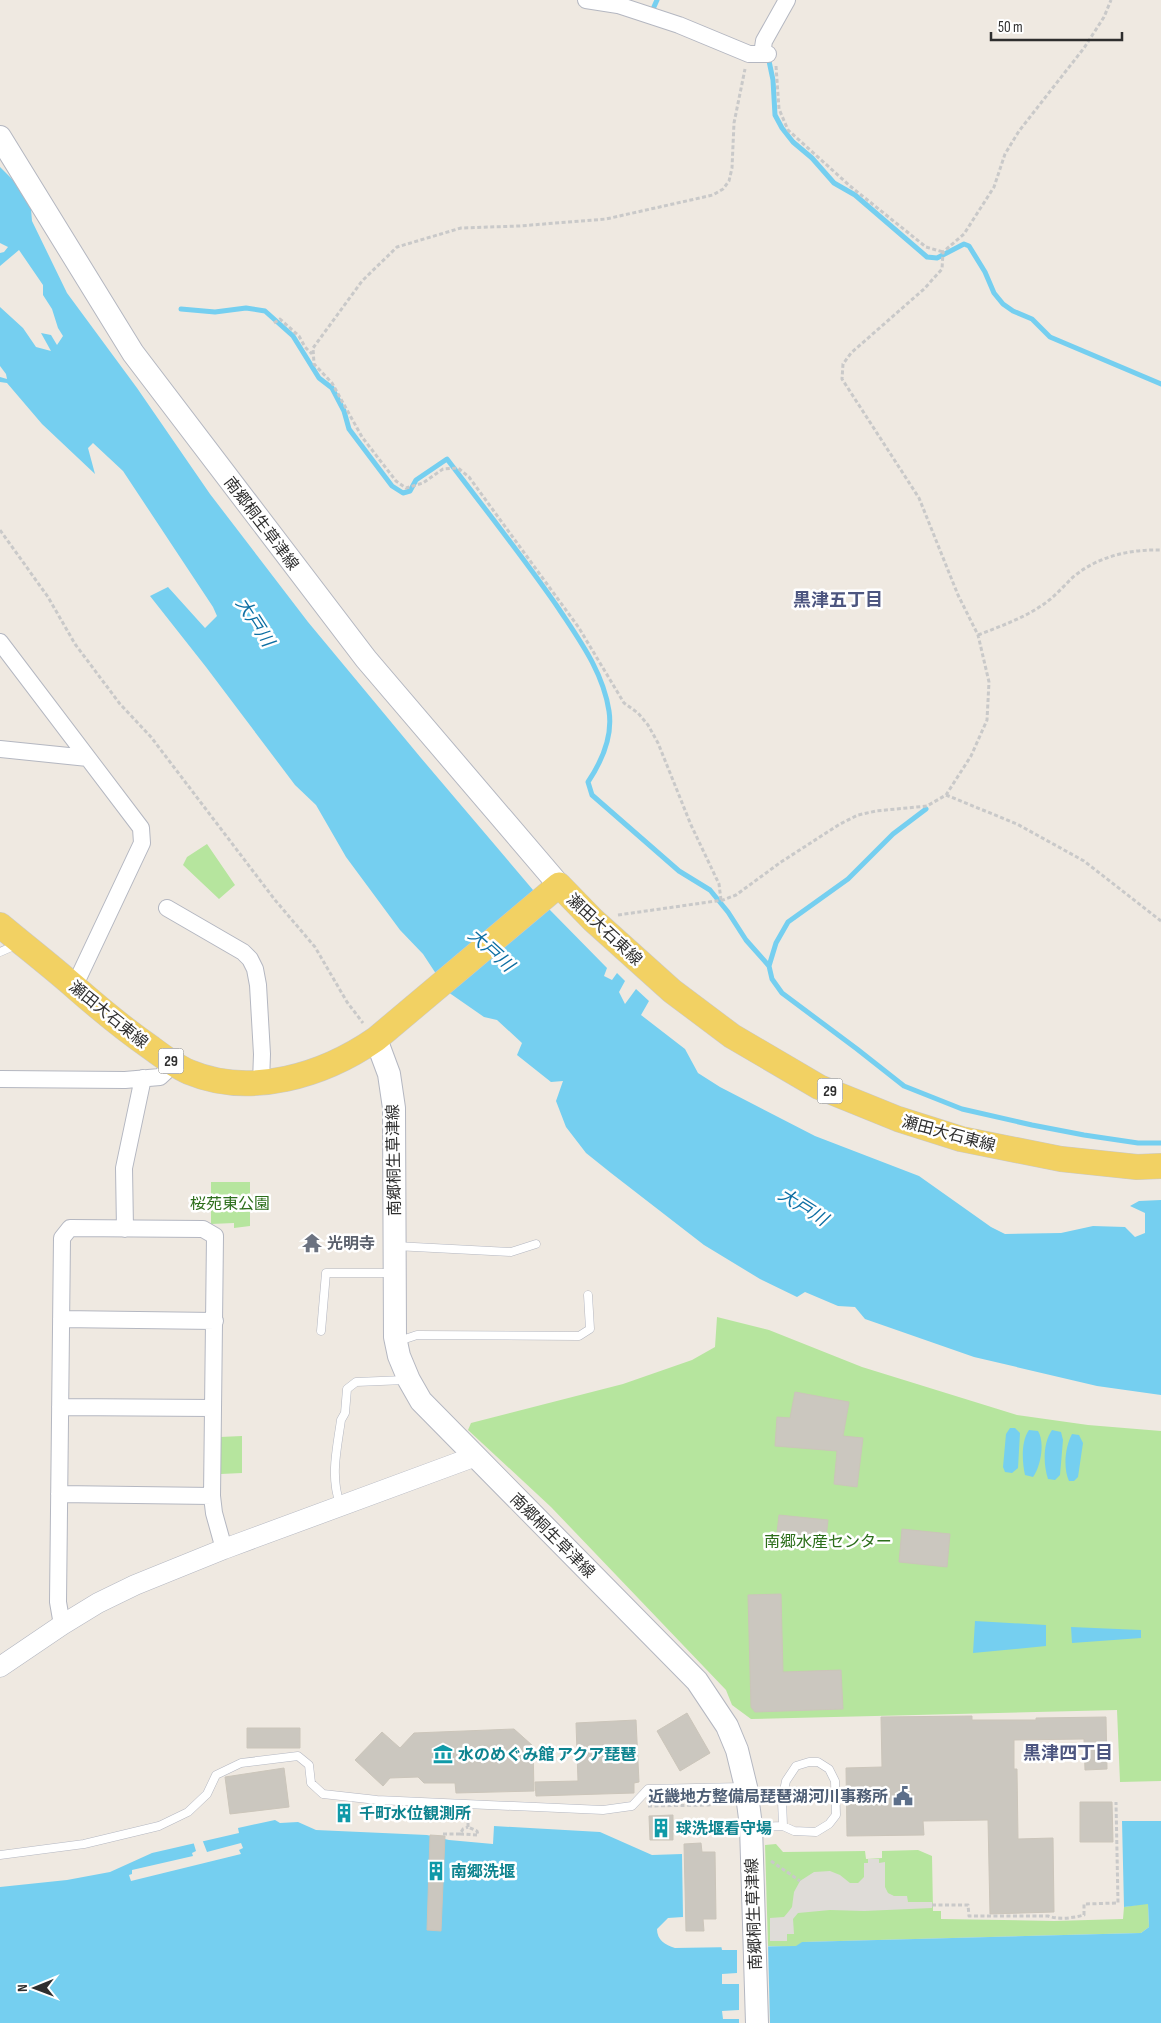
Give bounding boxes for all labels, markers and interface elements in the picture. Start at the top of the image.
scale bar [991,10,1122,42]
text: 50 m [998,18,1023,37]
street label: 南郷桐生草津線 [220,473,302,574]
district label: 黒津五丁目 [793,590,883,611]
water label: 大戸川 [231,594,279,652]
street label: 瀬田大石東線 [562,890,646,970]
water label: 大戸川 [464,925,519,978]
street label: 瀬田大石東線 [65,978,151,1053]
road number: 29 [158,1048,184,1074]
road number: 29 [818,1078,842,1104]
street label: 南郷桐生草津線 [384,1104,405,1216]
street label: 瀬田大石東線 [900,1113,997,1156]
water label: 大戸川 [774,1184,833,1232]
park label: 桜苑東公園 [190,1195,270,1214]
temple icon: 光明寺 [301,1232,323,1254]
place label: 光明寺 [327,1235,375,1254]
street label: 南郷桐生草津線 [506,1490,598,1582]
park label: 南郷水産センター [764,1533,892,1552]
museum icon: 水のめぐみ館 アクア琵琶 [432,1743,454,1765]
district label: 黒津四丁目 [1023,1743,1113,1764]
place label: 水のめぐみ館 アクア琵琶 [458,1746,636,1765]
public building icon: 近畿地方整備局琵琶湖河川事務所 [892,1785,914,1807]
place label: 近畿地方整備局琵琶湖河川事務所 [648,1788,888,1807]
building icon: 千町水位観測所 [333,1802,355,1824]
place label: 千町水位観測所 [359,1804,471,1824]
building icon: 球洗堰看守場 [650,1817,672,1839]
place label: 球洗堰看守場 [676,1820,772,1839]
street label: 南郷桐生草津線 [743,1858,766,1970]
building icon: 南郷洗堰 [425,1860,447,1882]
place label: 南郷洗堰 [451,1863,515,1882]
north arrow [10,1963,60,2013]
text: N [14,1984,31,1992]

